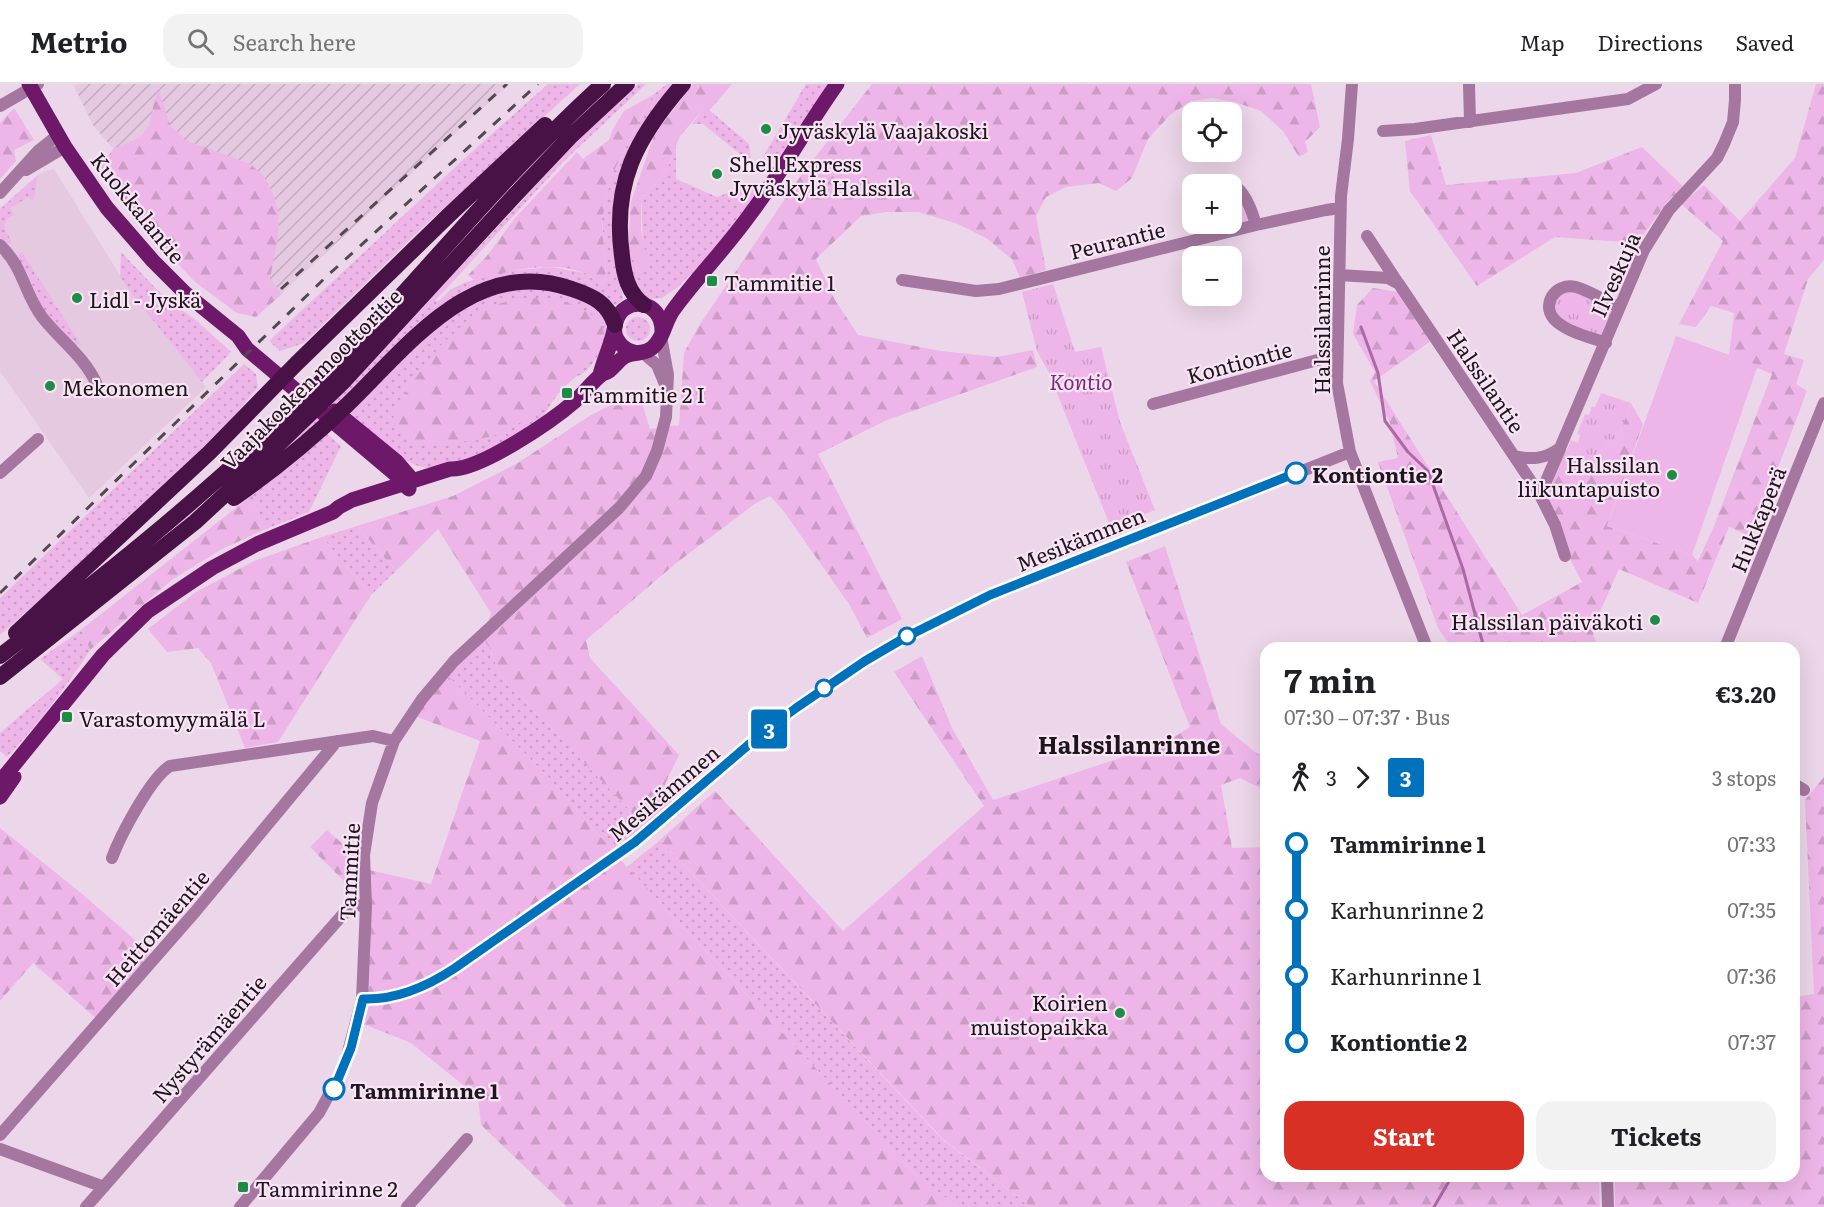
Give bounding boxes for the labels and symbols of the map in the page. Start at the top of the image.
place label: Jyväskylä Vaajakoski [778,114,988,145]
marker: Jyväskylä Vaajakoski [759,122,773,136]
street label: Kuokkalantie [85,145,194,269]
place label: Shell Express Jyväskylä Halssila [729,147,913,202]
marker: Shell Express Jyväskylä Halssila [710,167,724,181]
street label: Peurantie [1066,212,1168,266]
street label: Ilveskuja [1581,226,1647,322]
street label: Halssilanrinne [1305,245,1336,395]
place label: Tammitie 1 [724,266,836,297]
marker: Tammitie 1 [705,274,719,288]
street label: Vaajakosken moottoritie [212,280,408,476]
place label: Lidl - Jyskä [89,283,202,314]
marker: Lidl - Jyskä [70,291,84,305]
street label: Halssilantie [1441,322,1533,438]
street label: Kontiontie [1183,332,1295,390]
park label: Kontio [1049,365,1113,396]
place label: Mekonomen [62,371,189,402]
place label: Tammitie 2 I [579,378,705,409]
marker: Mekonomen [43,379,57,393]
marker: Tammitie 2 I [560,386,574,400]
place label: Halssilan liikuntapuisto [1517,448,1660,503]
place label: Kontiontie 2 [1312,458,1443,489]
street label: Hukkaperä [1722,461,1793,577]
marker: Kontiontie 2 [1285,462,1307,484]
marker: Halssilan liikuntapuisto [1665,468,1679,482]
street label: Mesikämmen [1011,498,1149,578]
place label: Halssilan päiväkoti [1451,605,1643,636]
marker: Halssilan päiväkoti [1648,613,1662,627]
unlabelled marker [898,627,916,645]
unlabelled marker [815,679,833,697]
place label: Varastomyymälä L [79,702,266,733]
marker: Varastomyymälä L [60,710,74,724]
line badge: 3 [750,710,788,748]
district label: Halssilanrinne [1038,726,1220,761]
street label: Mesikämmen [601,736,725,848]
street label: Tammitie [330,822,366,922]
street label: Heittomäentie [97,862,216,992]
street label: Nystyrämäentie [144,967,272,1109]
place label: Koirien muistopaikka [970,986,1109,1041]
marker: Koirien muistopaikka [1113,1006,1127,1020]
place label: Tammirinne 1 [350,1074,499,1105]
marker: Tammirinne 1 [323,1078,345,1100]
place label: Tammirinne 2 [255,1172,398,1203]
marker: Tammirinne 2 [236,1180,250,1194]

